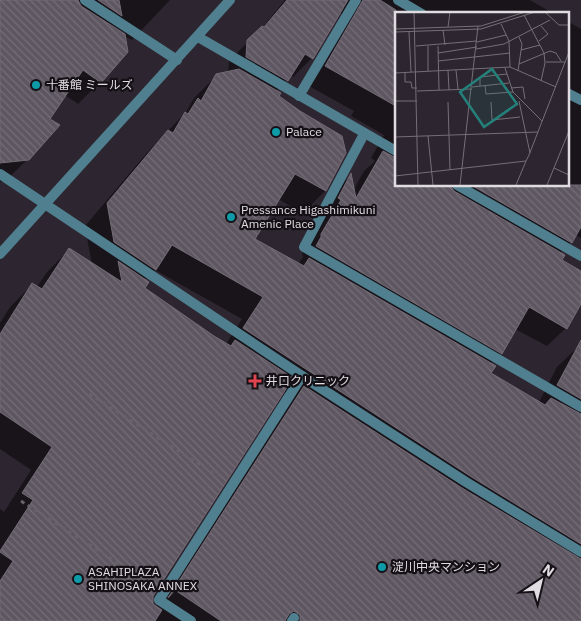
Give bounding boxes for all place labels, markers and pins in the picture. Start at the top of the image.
place label: 十番館 ミールズ [46,77,133,92]
marker: 十番館 ミールズ [30,79,42,91]
place label: Palace [286,124,322,139]
marker: Palace [270,126,282,138]
place label: Pressance Higashimikuni Amenic Place [241,202,375,231]
marker: Pressance Higashimikuni Amenic Place [225,211,237,223]
place label: 井口クリニック [266,373,350,388]
marker: 井口クリニック [248,374,262,388]
place label: 淀川中央マンション [392,559,500,574]
marker: 淀川中央マンション [376,561,388,573]
place label: ASAHIPLAZA SHINOSAKA ANNEX [88,564,198,593]
marker: ASAHIPLAZA SHINOSAKA ANNEX [72,573,84,585]

